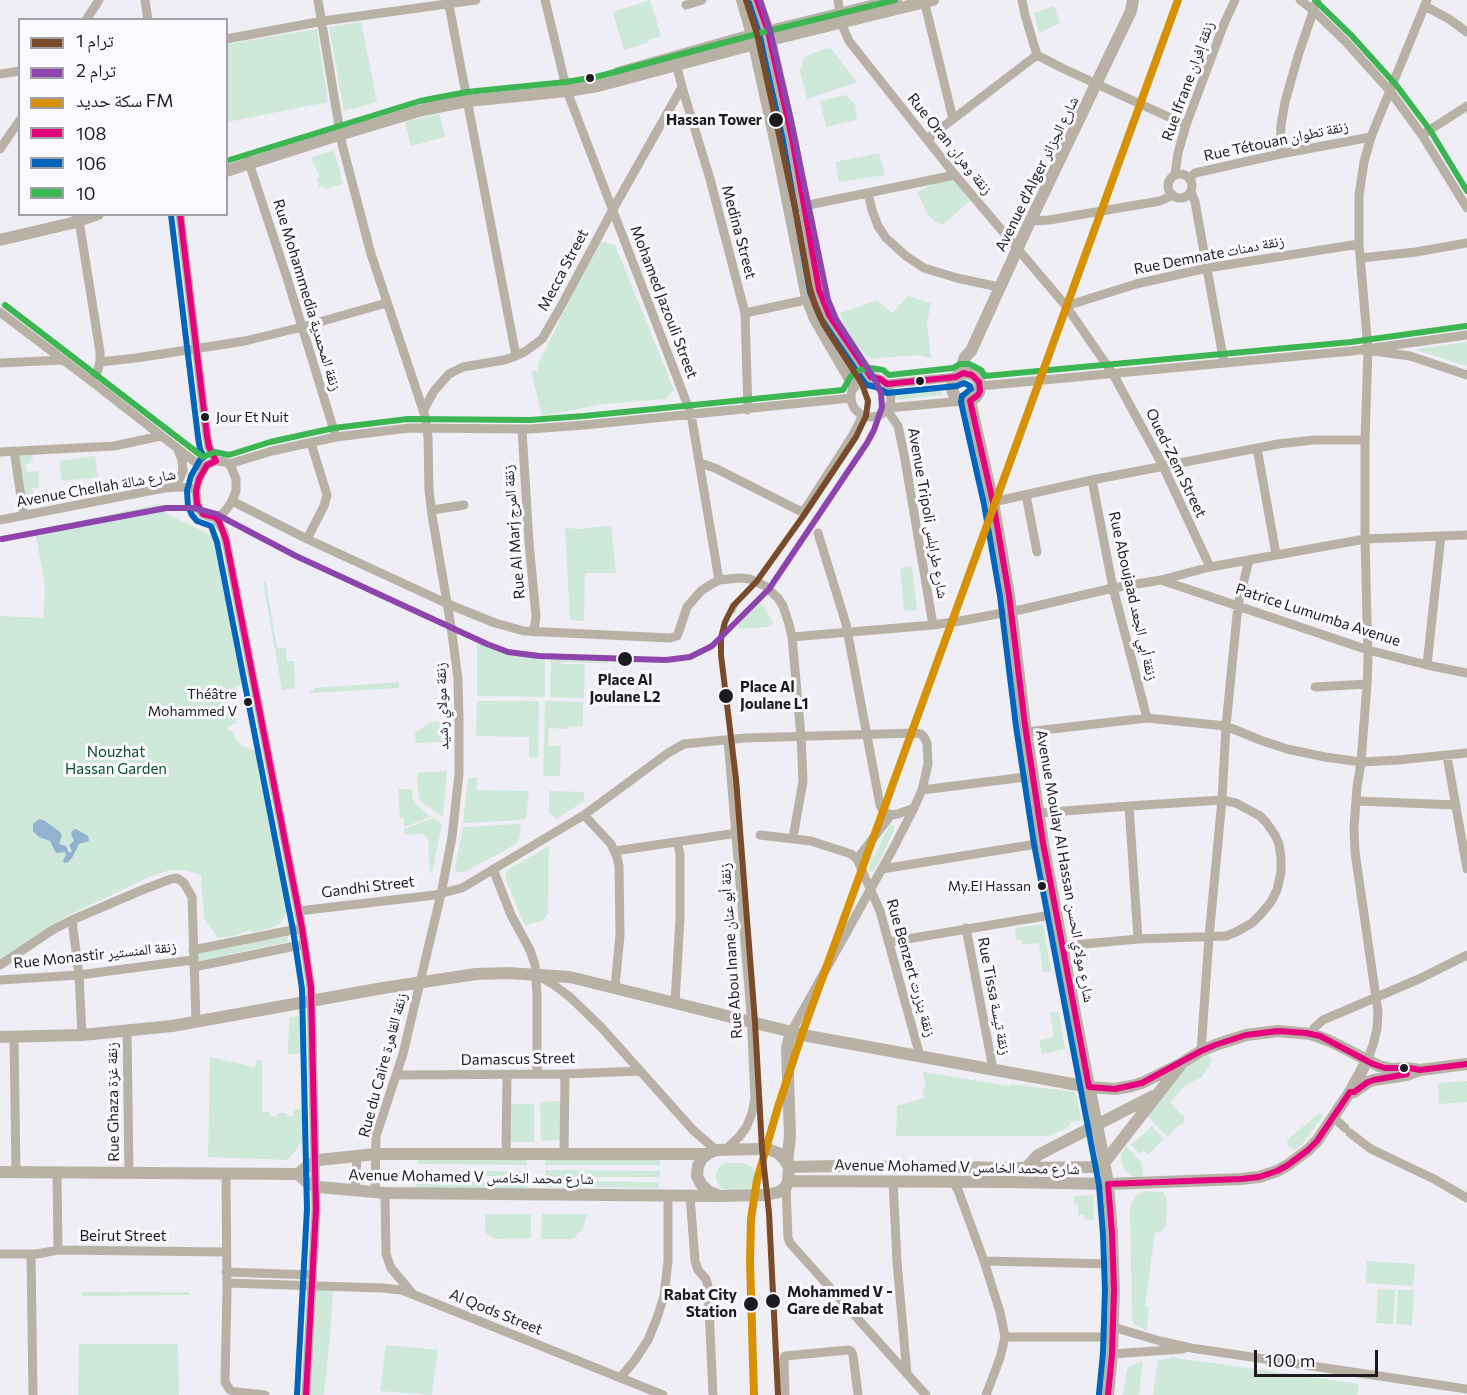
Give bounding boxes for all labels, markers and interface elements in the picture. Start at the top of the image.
legend [18,18,228,216]
street label: Rue Ifrane زنقة إفران [1158,19,1218,143]
text: ترام 1 [76,29,114,51]
text: ترام 2 [76,59,116,81]
unlabelled marker [584,72,596,84]
text: سكة حديد FM [76,89,173,111]
street label: Rue Oran زنقة وهران [904,90,996,198]
street label: Avenue d'Alger شارع الجزائر [992,93,1082,255]
place label: Hassan Tower [666,111,762,129]
marker: Hassan Tower [767,111,785,129]
street label: Rue Tétouan زنقة تطوان [1202,117,1350,165]
text: 108 [76,122,106,144]
text: 106 [76,152,106,174]
text: 10 [76,182,95,204]
street label: Medina Street [718,183,760,281]
street label: Rue Mohammedia زنقة المحمدية [269,197,345,393]
street label: Mohamed Jazouli Street [627,223,701,381]
street label: Mecca Street [534,226,592,314]
street label: Rue Demnate زنقة دمنات [1132,232,1286,278]
unlabelled marker [914,375,926,387]
street label: Oued-Zem Street [1142,405,1210,521]
place label: Jour Et Nuit [216,409,289,425]
marker: Jour Et Nuit [199,411,211,423]
street label: Avenue Tripoli شارع طرابلس [904,426,952,600]
street label: Rue Al Marj زنقة المرج [499,464,529,600]
street label: Avenue Chellah شارع شالة [15,465,177,511]
street label: Rue Aboujaad زنقة أبي الجعد [1105,510,1161,682]
street label: Patrice Lumumba Avenue [1233,580,1403,650]
marker: Place Al Joulane L2 [616,650,634,668]
street label: زنقة مولاي رشيد [431,662,453,750]
place label: Place Al Joulane L2 [590,671,660,706]
place label: Place Al Joulane L1 [740,678,808,713]
place label: Théâtre Mohammed V [148,686,237,718]
marker: Place Al Joulane L1 [717,687,735,705]
marker: Théâtre Mohammed V [242,696,254,708]
street label: Avenue Moulay Al Hassan شارع مولاي الحسن [1032,728,1098,1004]
park label: Nouzhat Hassan Garden [65,743,167,778]
street label: Rue Abou Inane زنقة أبو عنان [716,863,746,1039]
street label: Gandhi Street [320,872,416,902]
place label: My.El Hassan [948,878,1031,894]
marker: My.El Hassan [1036,880,1048,892]
street label: Rue Benzert زنقة بنزرت [883,897,939,1039]
street label: Rue Tissa زنقة تيسة [974,936,1014,1056]
street label: Rue Monastir زنقة المنستير [13,937,177,973]
street label: Rue du Caire زنقة القاهرة [355,991,411,1139]
street label: Rue Ghaza زنقة غزة [103,1042,123,1162]
street label: Damascus Street [461,1049,575,1069]
unlabelled marker [1398,1062,1410,1074]
street label: Avenue Mohamed V شارع محمد الخامس [834,1156,1080,1178]
street label: Avenue Mohamed V شارع محمد الخامس [348,1166,594,1188]
street label: Beirut Street [79,1227,167,1245]
place label: Mohammed V - Gare de Rabat [787,1283,893,1318]
street label: Al Qods Street [447,1285,545,1339]
place label: Rabat City Station [664,1286,737,1321]
marker: Mohammed V - Gare de Rabat [764,1292,782,1310]
marker: Rabat City Station [742,1295,760,1313]
scale bar [1257,1338,1382,1376]
text: 100 m [1265,1349,1315,1371]

